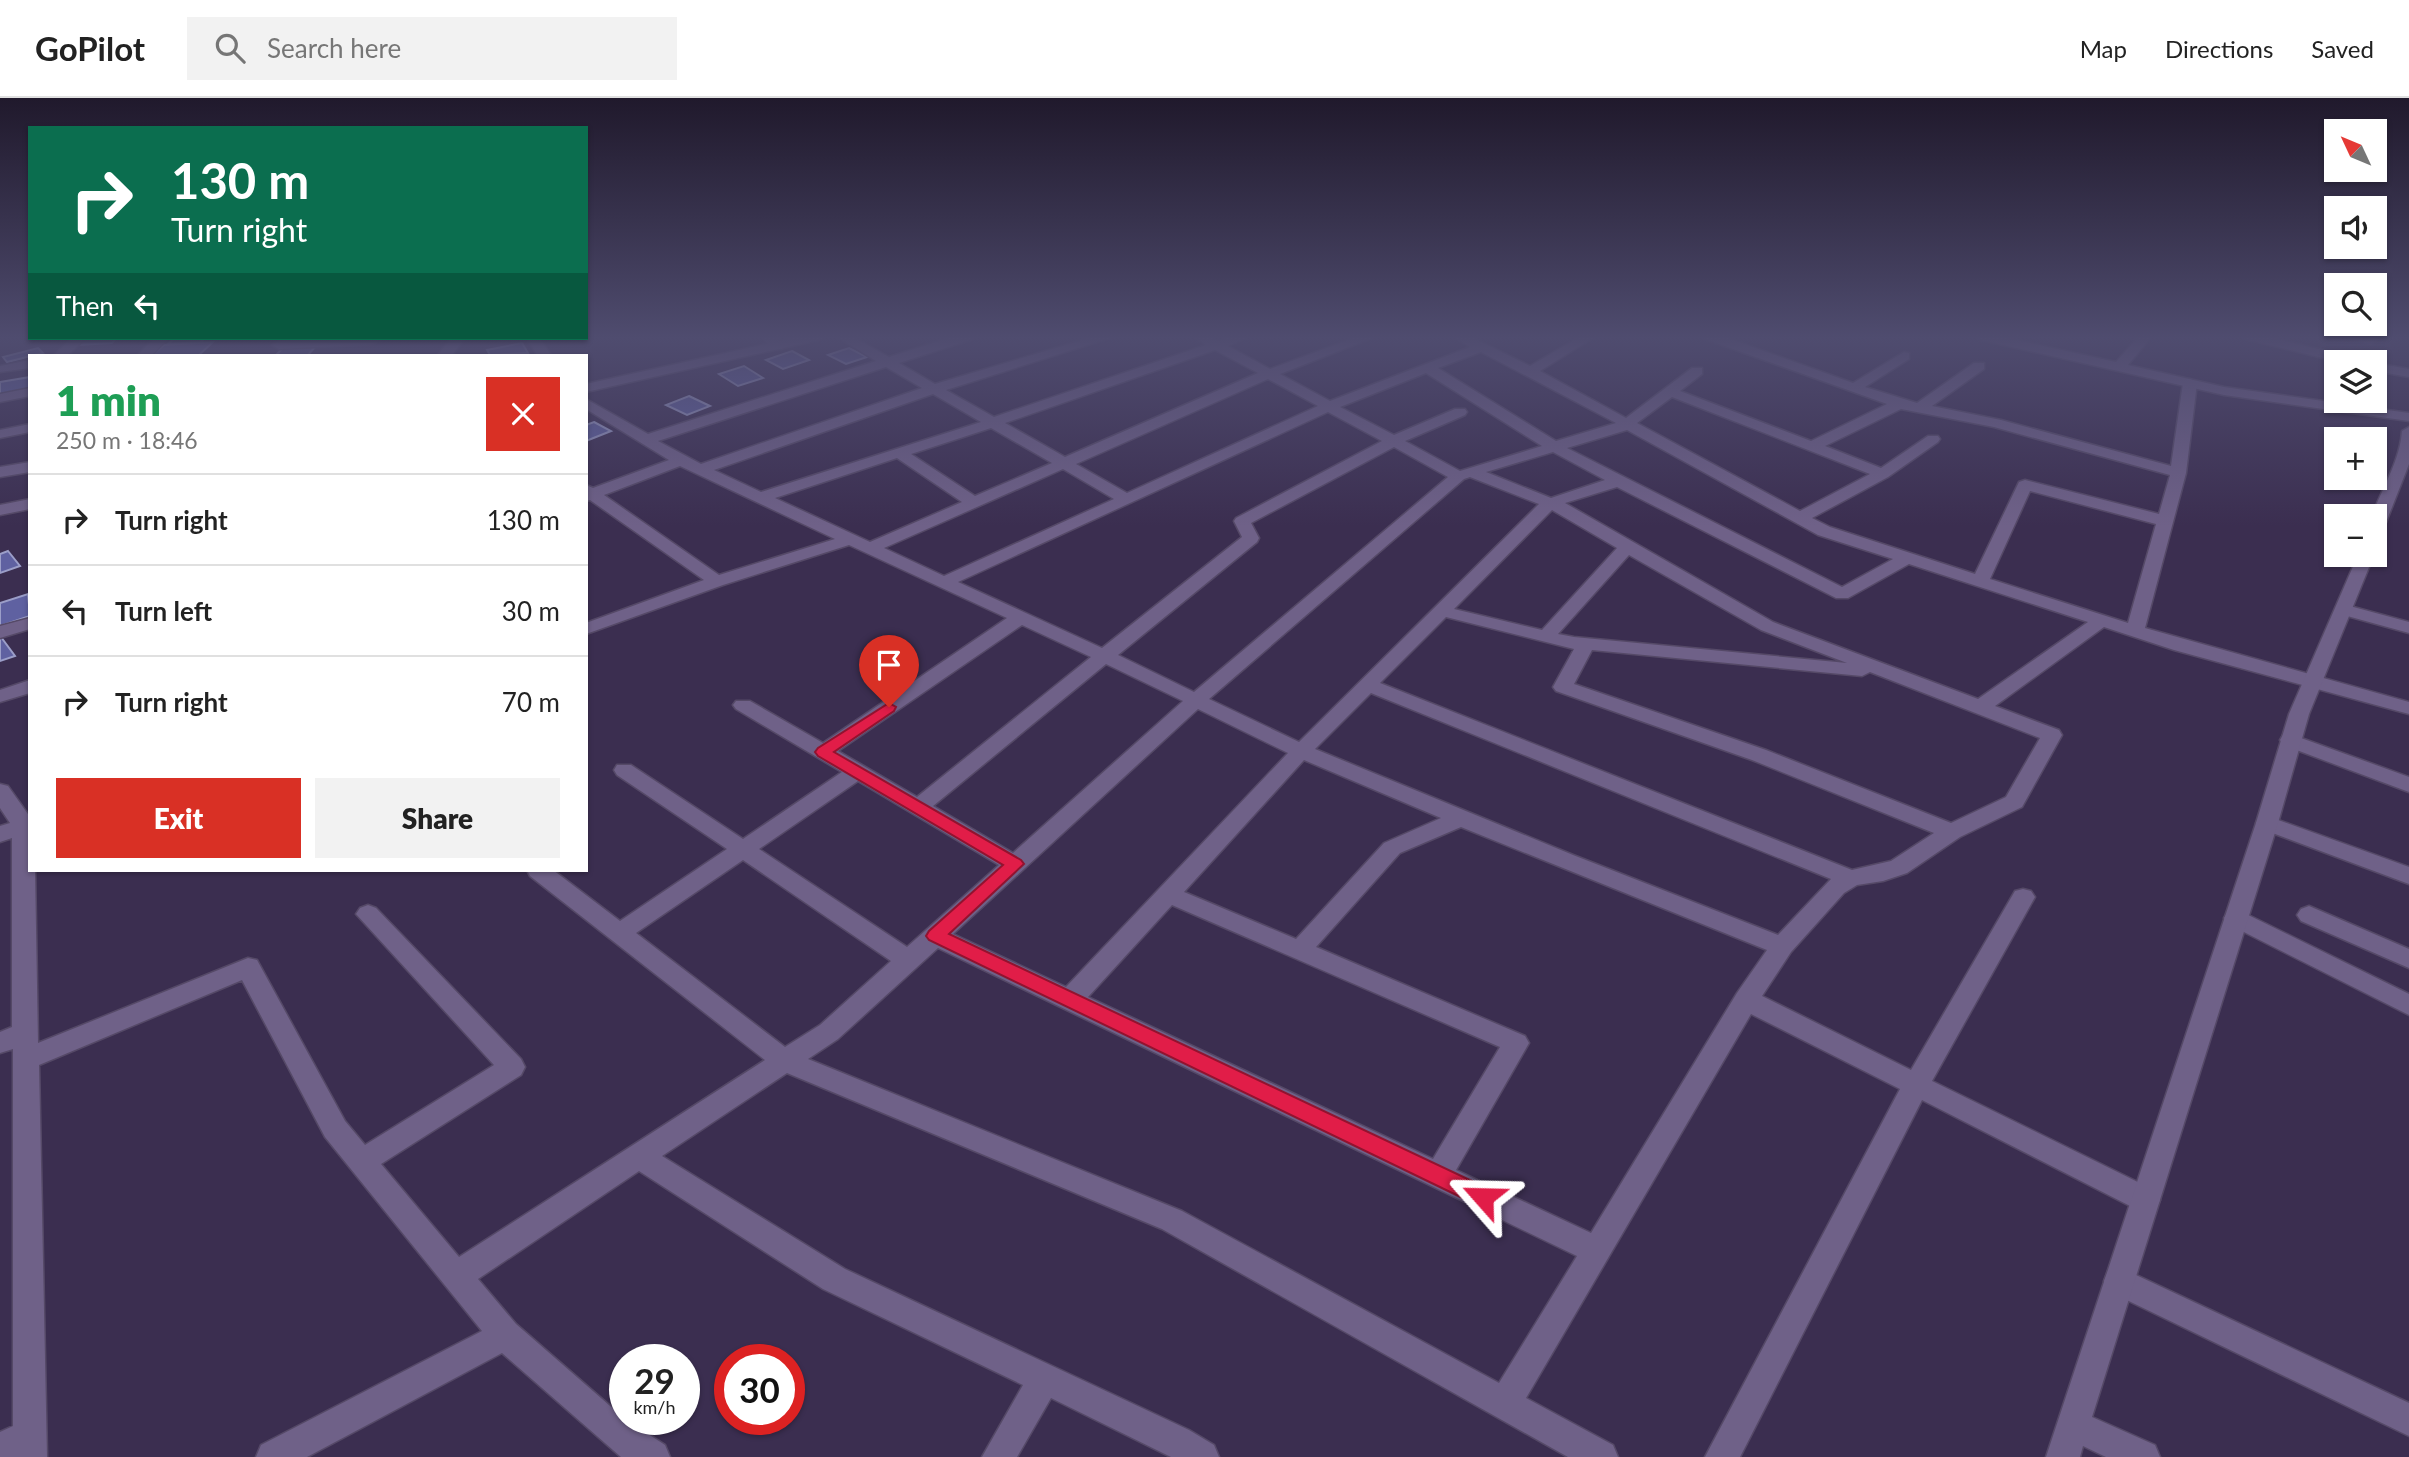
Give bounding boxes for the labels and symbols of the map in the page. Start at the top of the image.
north arrow [2324,119,2387,182]
pin [859,635,919,707]
position arrow [1446,1160,1520,1234]
speed limit sign: 30 [714,1344,805,1435]

